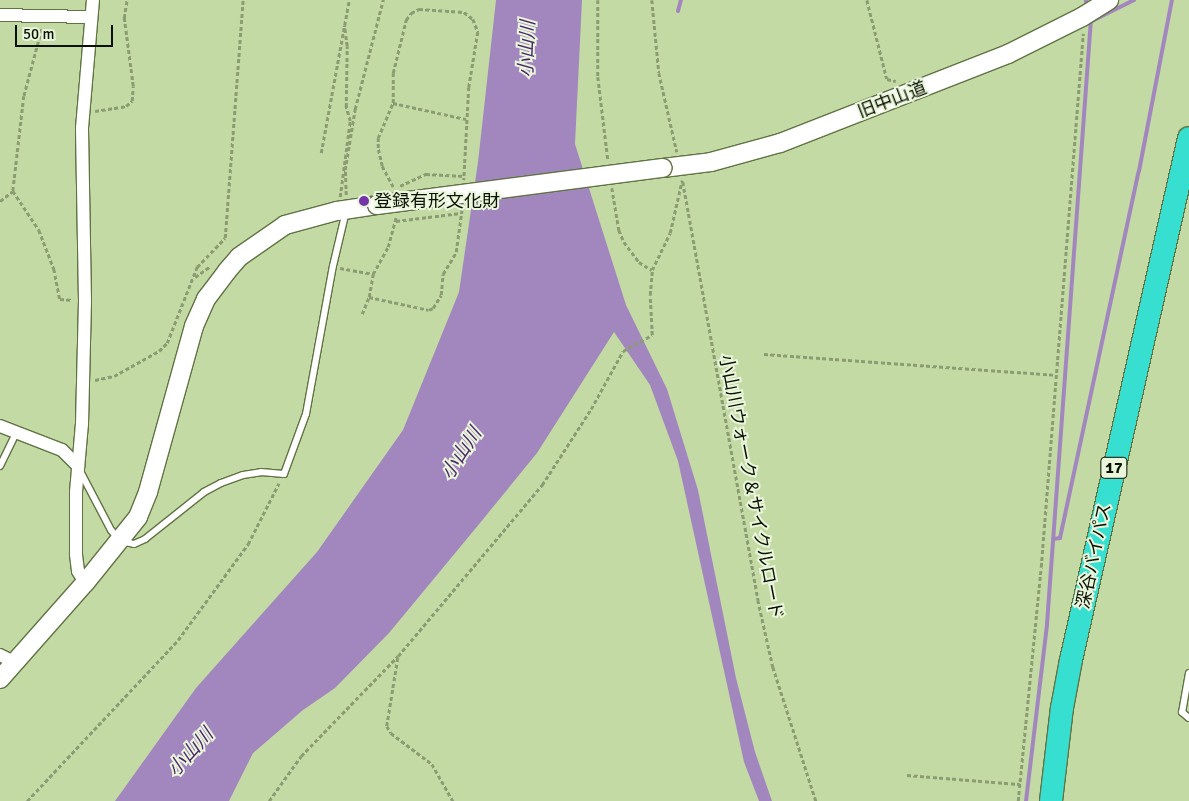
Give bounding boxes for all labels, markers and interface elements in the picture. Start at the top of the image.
scale bar [18,15,115,47]
water label: 小山川 [516,20,540,78]
text: 50 m [23,25,54,43]
street label: 旧中山道 [855,77,929,123]
place label: 登録有形文化財 [374,190,500,212]
marker: 登録有形文化財 [358,195,370,207]
street label: 小山川ウォーク＆サイクルロード [715,352,787,622]
water label: 小山川 [437,424,487,484]
road number: 17 [1100,454,1128,482]
street label: 深谷バイパス [1072,501,1116,611]
water label: 小山川 [163,724,219,782]

